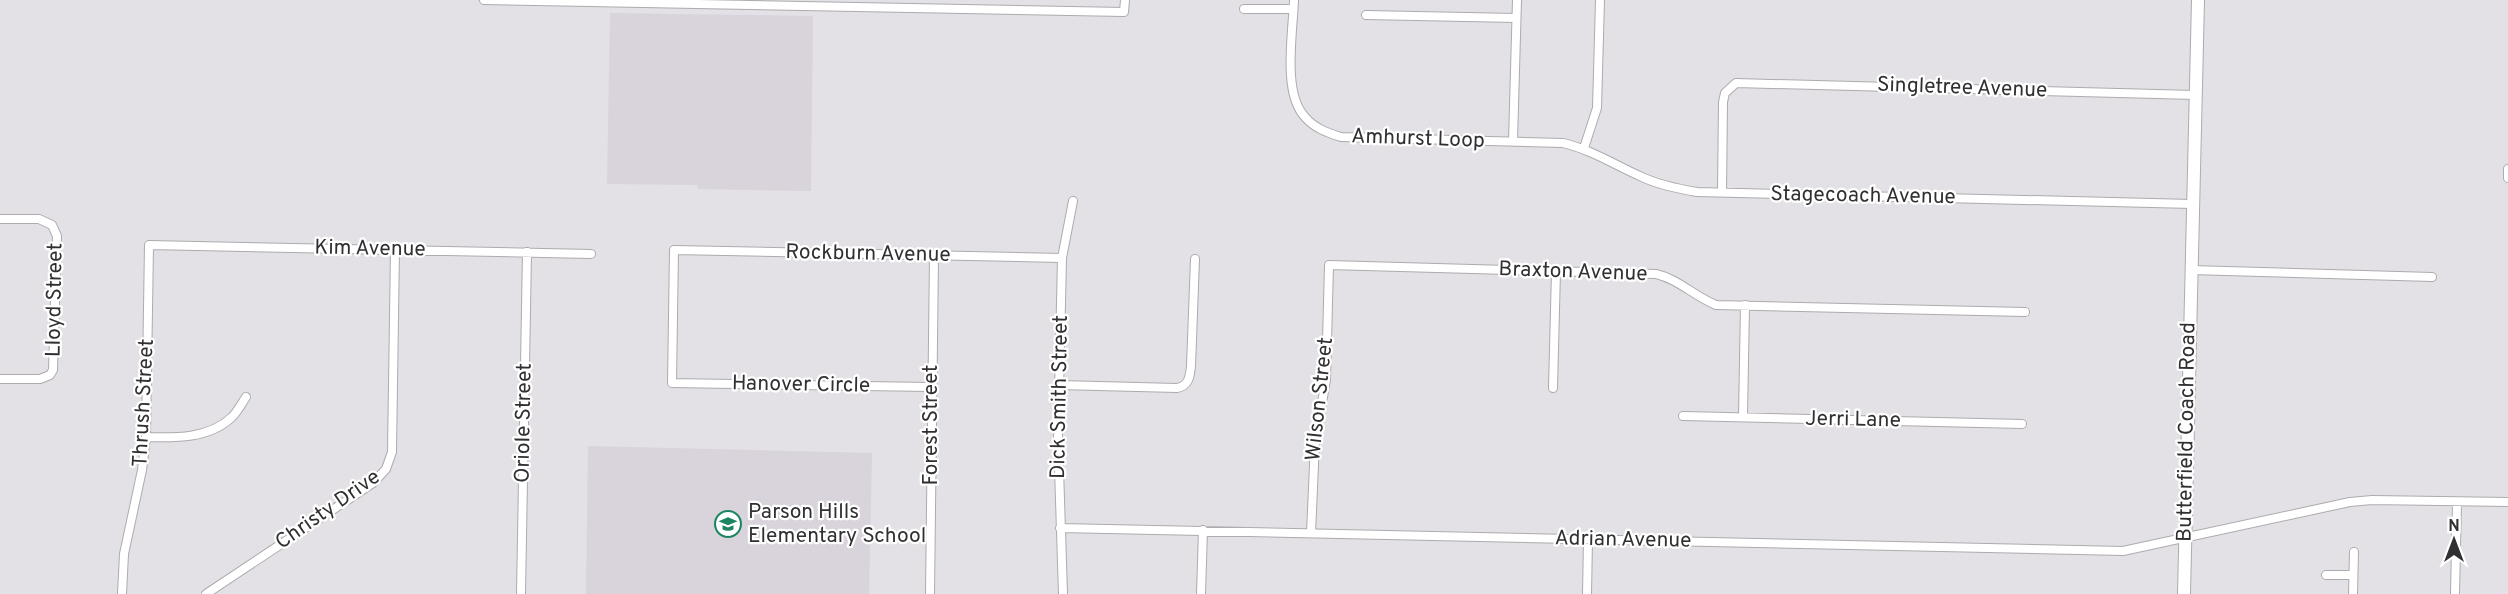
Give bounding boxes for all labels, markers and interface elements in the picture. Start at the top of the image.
street label: Singletree Avenue [1876,72,2048,104]
street label: Amhurst Loop [1351,123,1485,155]
street label: Stagecoach Avenue [1770,181,1956,211]
street label: Kim Avenue [314,235,426,263]
street label: Rockburn Avenue [785,239,951,269]
street label: Lloyd Street [41,243,69,357]
street label: Braxton Avenue [1498,256,1648,288]
street label: Dick Smith Street [1045,315,1075,479]
street label: Butterfield Coach Road [2172,322,2202,542]
street label: Wilson Street [1300,336,1340,462]
street label: Thrush Street [127,338,161,468]
street label: Oriole Street [509,363,539,483]
street label: Forest Street [918,365,945,485]
street label: Hanover Circle [732,370,870,400]
street label: Jerri Lane [1805,406,1901,434]
street label: Christy Drive [270,464,386,556]
place label: Parson Hills Elementary School [748,499,926,550]
school or university icon: Parson Hills Elementary School [713,509,743,539]
north arrow [2424,510,2484,570]
text: N [2448,517,2460,537]
street label: Adrian Avenue [1554,525,1692,555]

